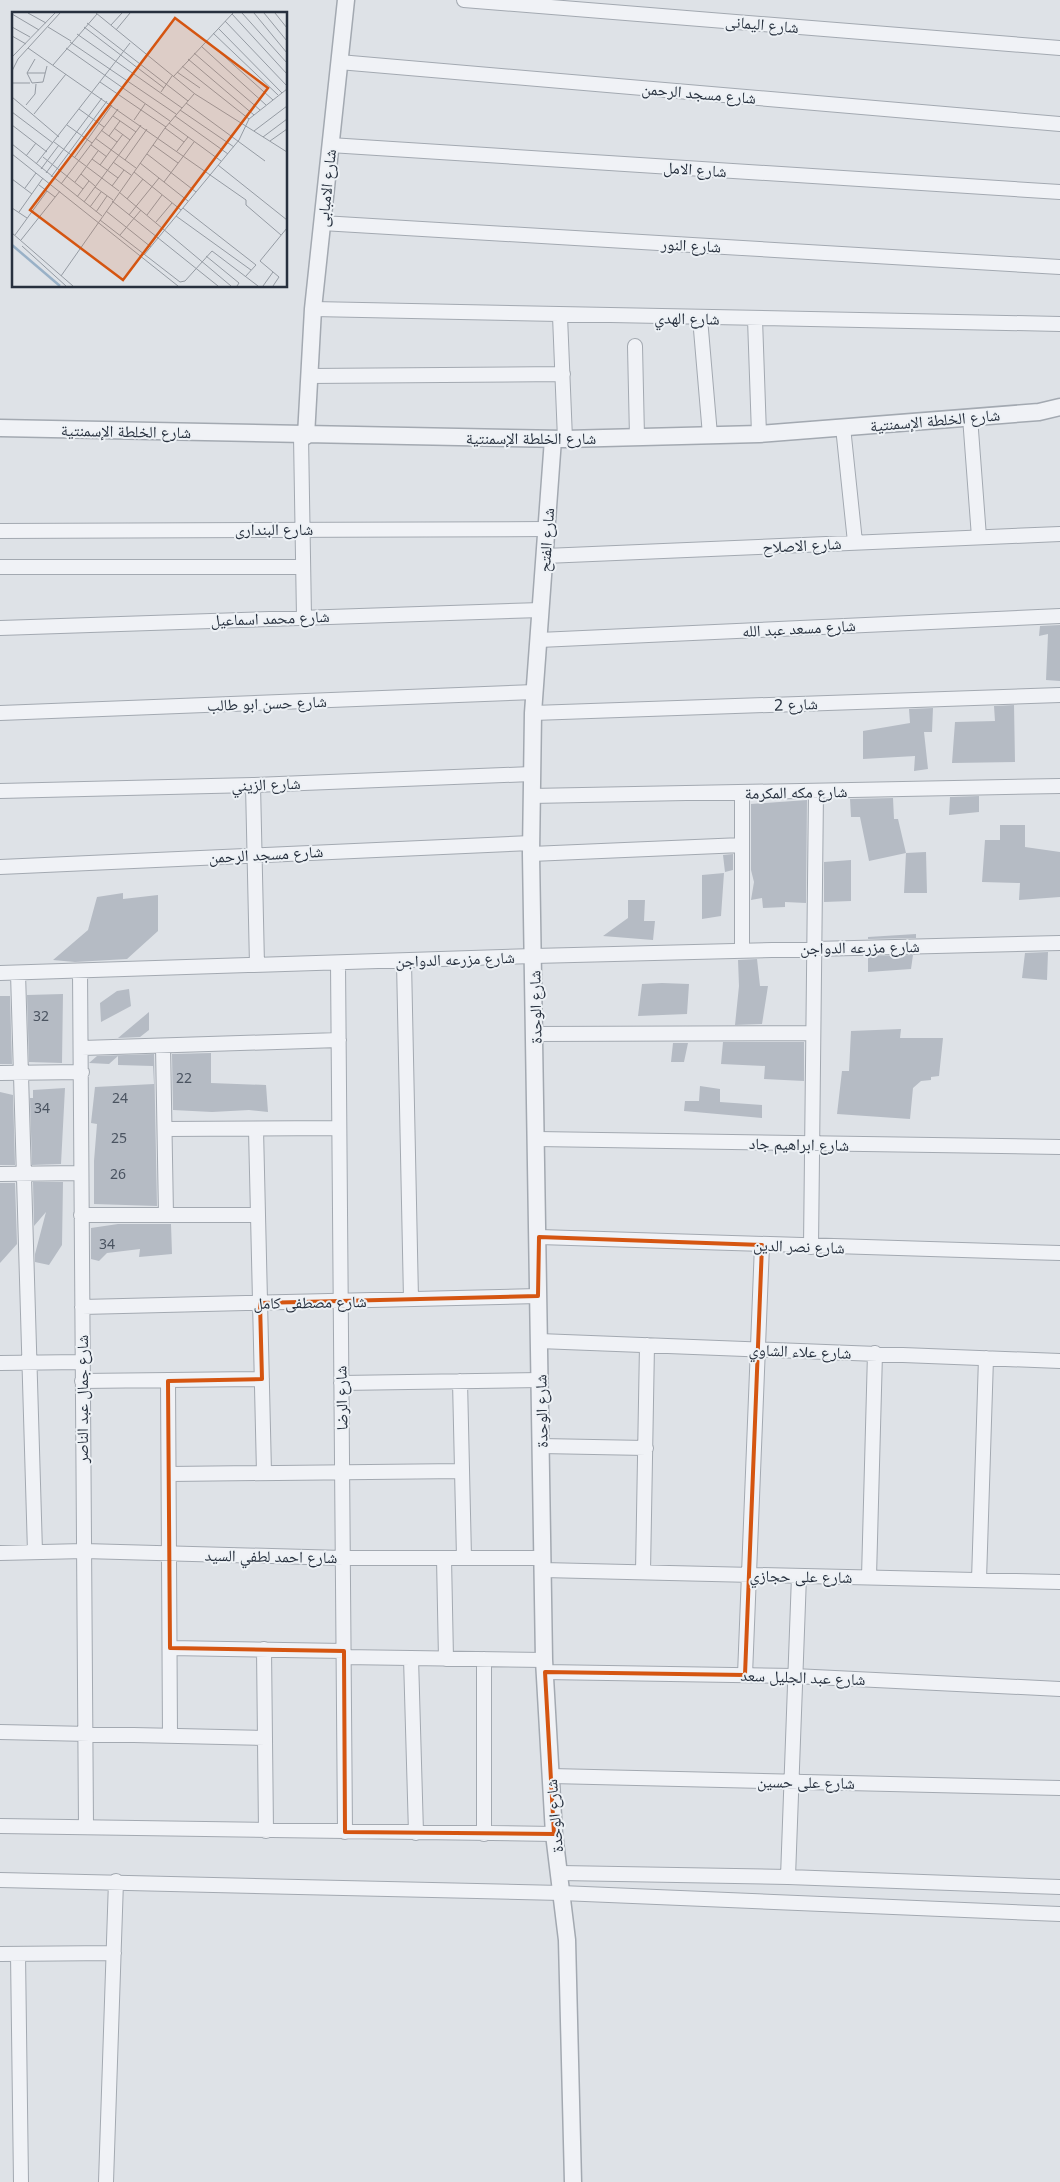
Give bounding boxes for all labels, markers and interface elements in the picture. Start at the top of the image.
street label: شارع اليمانى [724,10,800,38]
inset map [12,12,288,288]
street label: شارع مسجد الرحمن [641,77,757,109]
street label: شارع الامبابى [311,148,341,228]
street label: شارع الامل [663,156,727,182]
street label: شارع النور [659,232,722,258]
street label: شارع الهدي [654,306,720,332]
street label: شارع الخلطة الإسمنتية [869,403,1001,437]
street label: شارع الخلطة الإسمنتية [61,419,191,443]
street label: شارع الخلطة الإسمنتية [466,427,596,449]
street label: شارع الفتح [533,507,559,573]
street label: شارع البندارى [235,518,313,540]
street label: شارع الاصلاح [762,532,842,558]
street label: شارع محمد اسماعيل [210,605,330,631]
street label: شارع مسعد عبد الله [742,614,856,642]
street label: شارع حسن ابو طالب [207,690,327,716]
street label: شارع 2 [774,692,818,716]
street label: شارع الزيني [231,772,301,798]
street label: شارع مكه المكرمة [744,780,848,804]
street label: شارع مسجد الرحمن [208,840,324,868]
street label: شارع مزرعه الدواجن [800,935,920,959]
street label: شارع مزرعه الدواجن [395,946,515,972]
street label: شارع الوحدة [523,970,547,1044]
house number: 32 [33,1006,49,1025]
house number: 22 [176,1068,192,1087]
house number: 24 [112,1088,128,1107]
house number: 34 [34,1098,50,1117]
house number: 25 [111,1128,127,1147]
street label: شارع ابراهيم جاد [749,1132,849,1156]
house number: 26 [110,1164,126,1183]
street label: شارع نصر الدين [753,1233,845,1259]
house number: 34 [99,1234,115,1253]
street label: شارع مصطفى كامل [253,1290,367,1314]
street label: شارع جمال عبد الناصر [71,1335,93,1464]
street label: شارع علاء الشاوي [748,1338,852,1366]
street label: شارع الرضا [329,1365,353,1431]
street label: شارع الوحدة [529,1374,553,1448]
street label: شارع احمد لطفي السيد [204,1544,338,1570]
street label: شارع على حجازي [749,1564,853,1590]
street label: شارع عبد الجليل سعد [740,1664,866,1690]
street label: شارع على حسين [757,1770,855,1794]
street label: شارع الوحدة [540,1778,568,1854]

